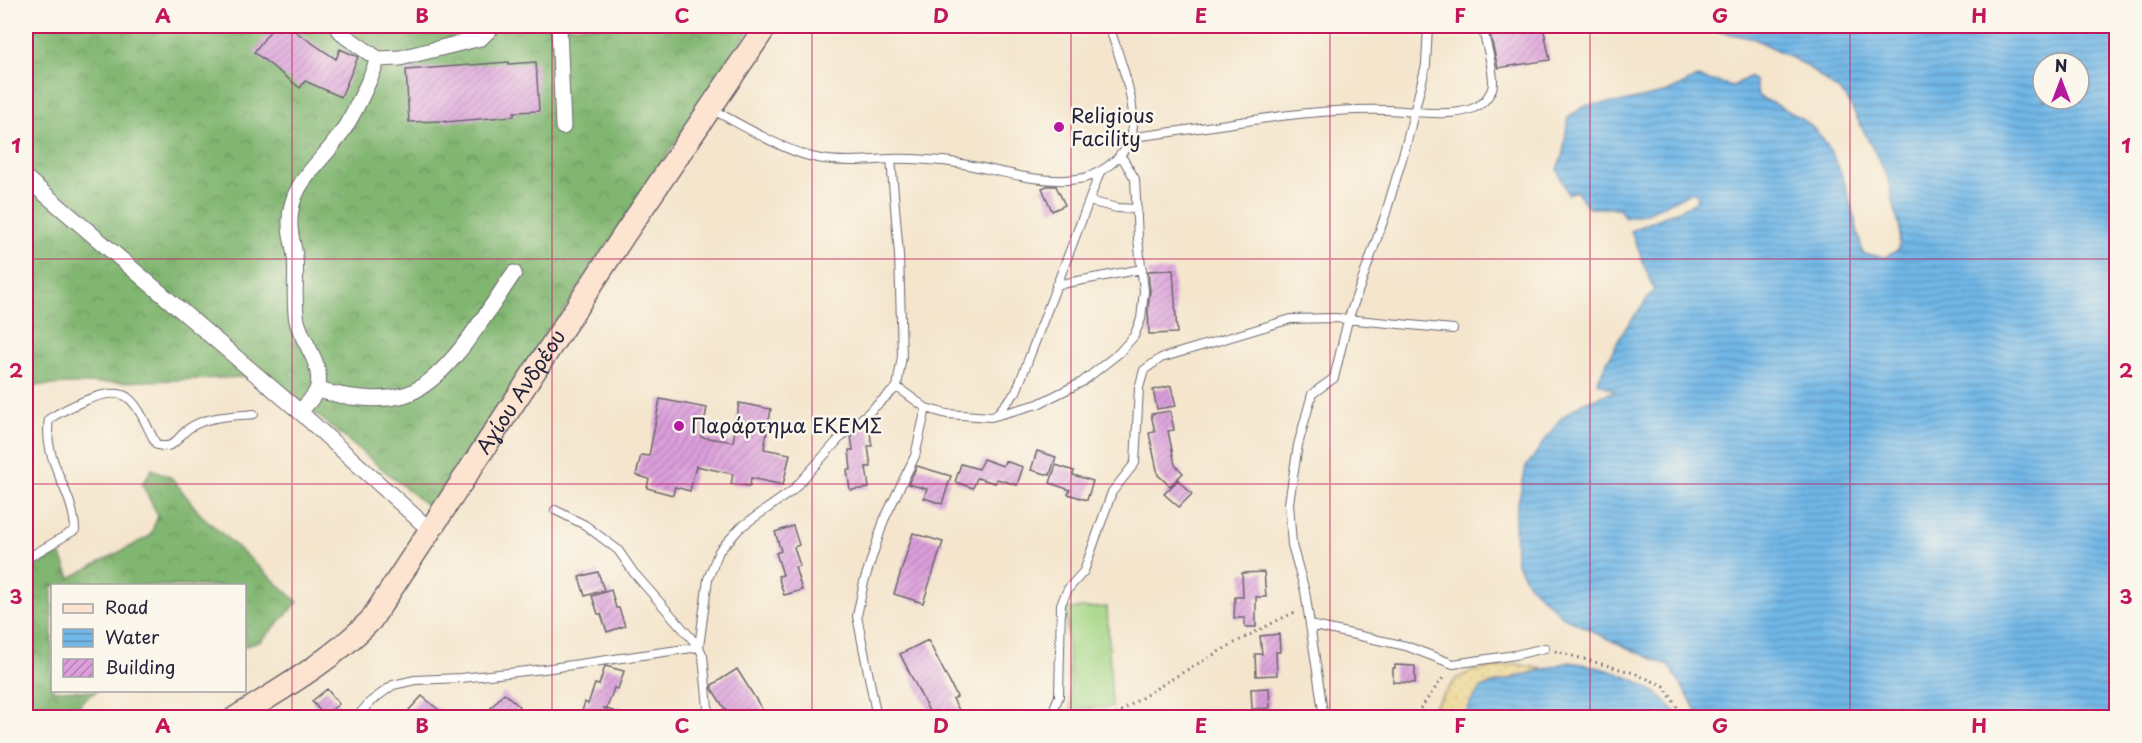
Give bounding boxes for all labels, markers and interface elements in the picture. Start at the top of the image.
text: A [155,0,171,30]
text: B [415,0,429,30]
text: C [674,0,690,30]
text: D [933,0,949,30]
text: E [1195,0,1207,30]
text: F [1454,0,1466,30]
text: G [1712,0,1728,30]
text: H [1971,0,1987,30]
north arrow [2031,51,2091,111]
text: N [2055,53,2067,77]
place label: Religious Facility [1071,100,1154,153]
marker: Religious Facility [1052,120,1066,134]
text: 1 [11,130,21,160]
text: 1 [2121,130,2131,160]
street label: Αγίου Ανδρέου [468,323,572,460]
text: 2 [9,355,23,385]
text: 2 [2119,355,2133,385]
place label: Παράρτημα ΕΚΕΜΣ [691,410,882,440]
marker: Παράρτημα ΕΚΕΜΣ [672,419,686,433]
text: 3 [9,581,23,611]
text: 3 [2119,581,2133,611]
legend [51,584,246,692]
text: Road [105,593,149,620]
text: Water [105,623,160,650]
text: Building [105,653,175,680]
text: A [155,710,171,740]
text: B [415,710,429,740]
text: C [674,710,690,740]
text: D [933,710,949,740]
text: E [1195,710,1207,740]
text: F [1454,710,1466,740]
text: G [1712,710,1728,740]
text: H [1971,710,1987,740]

